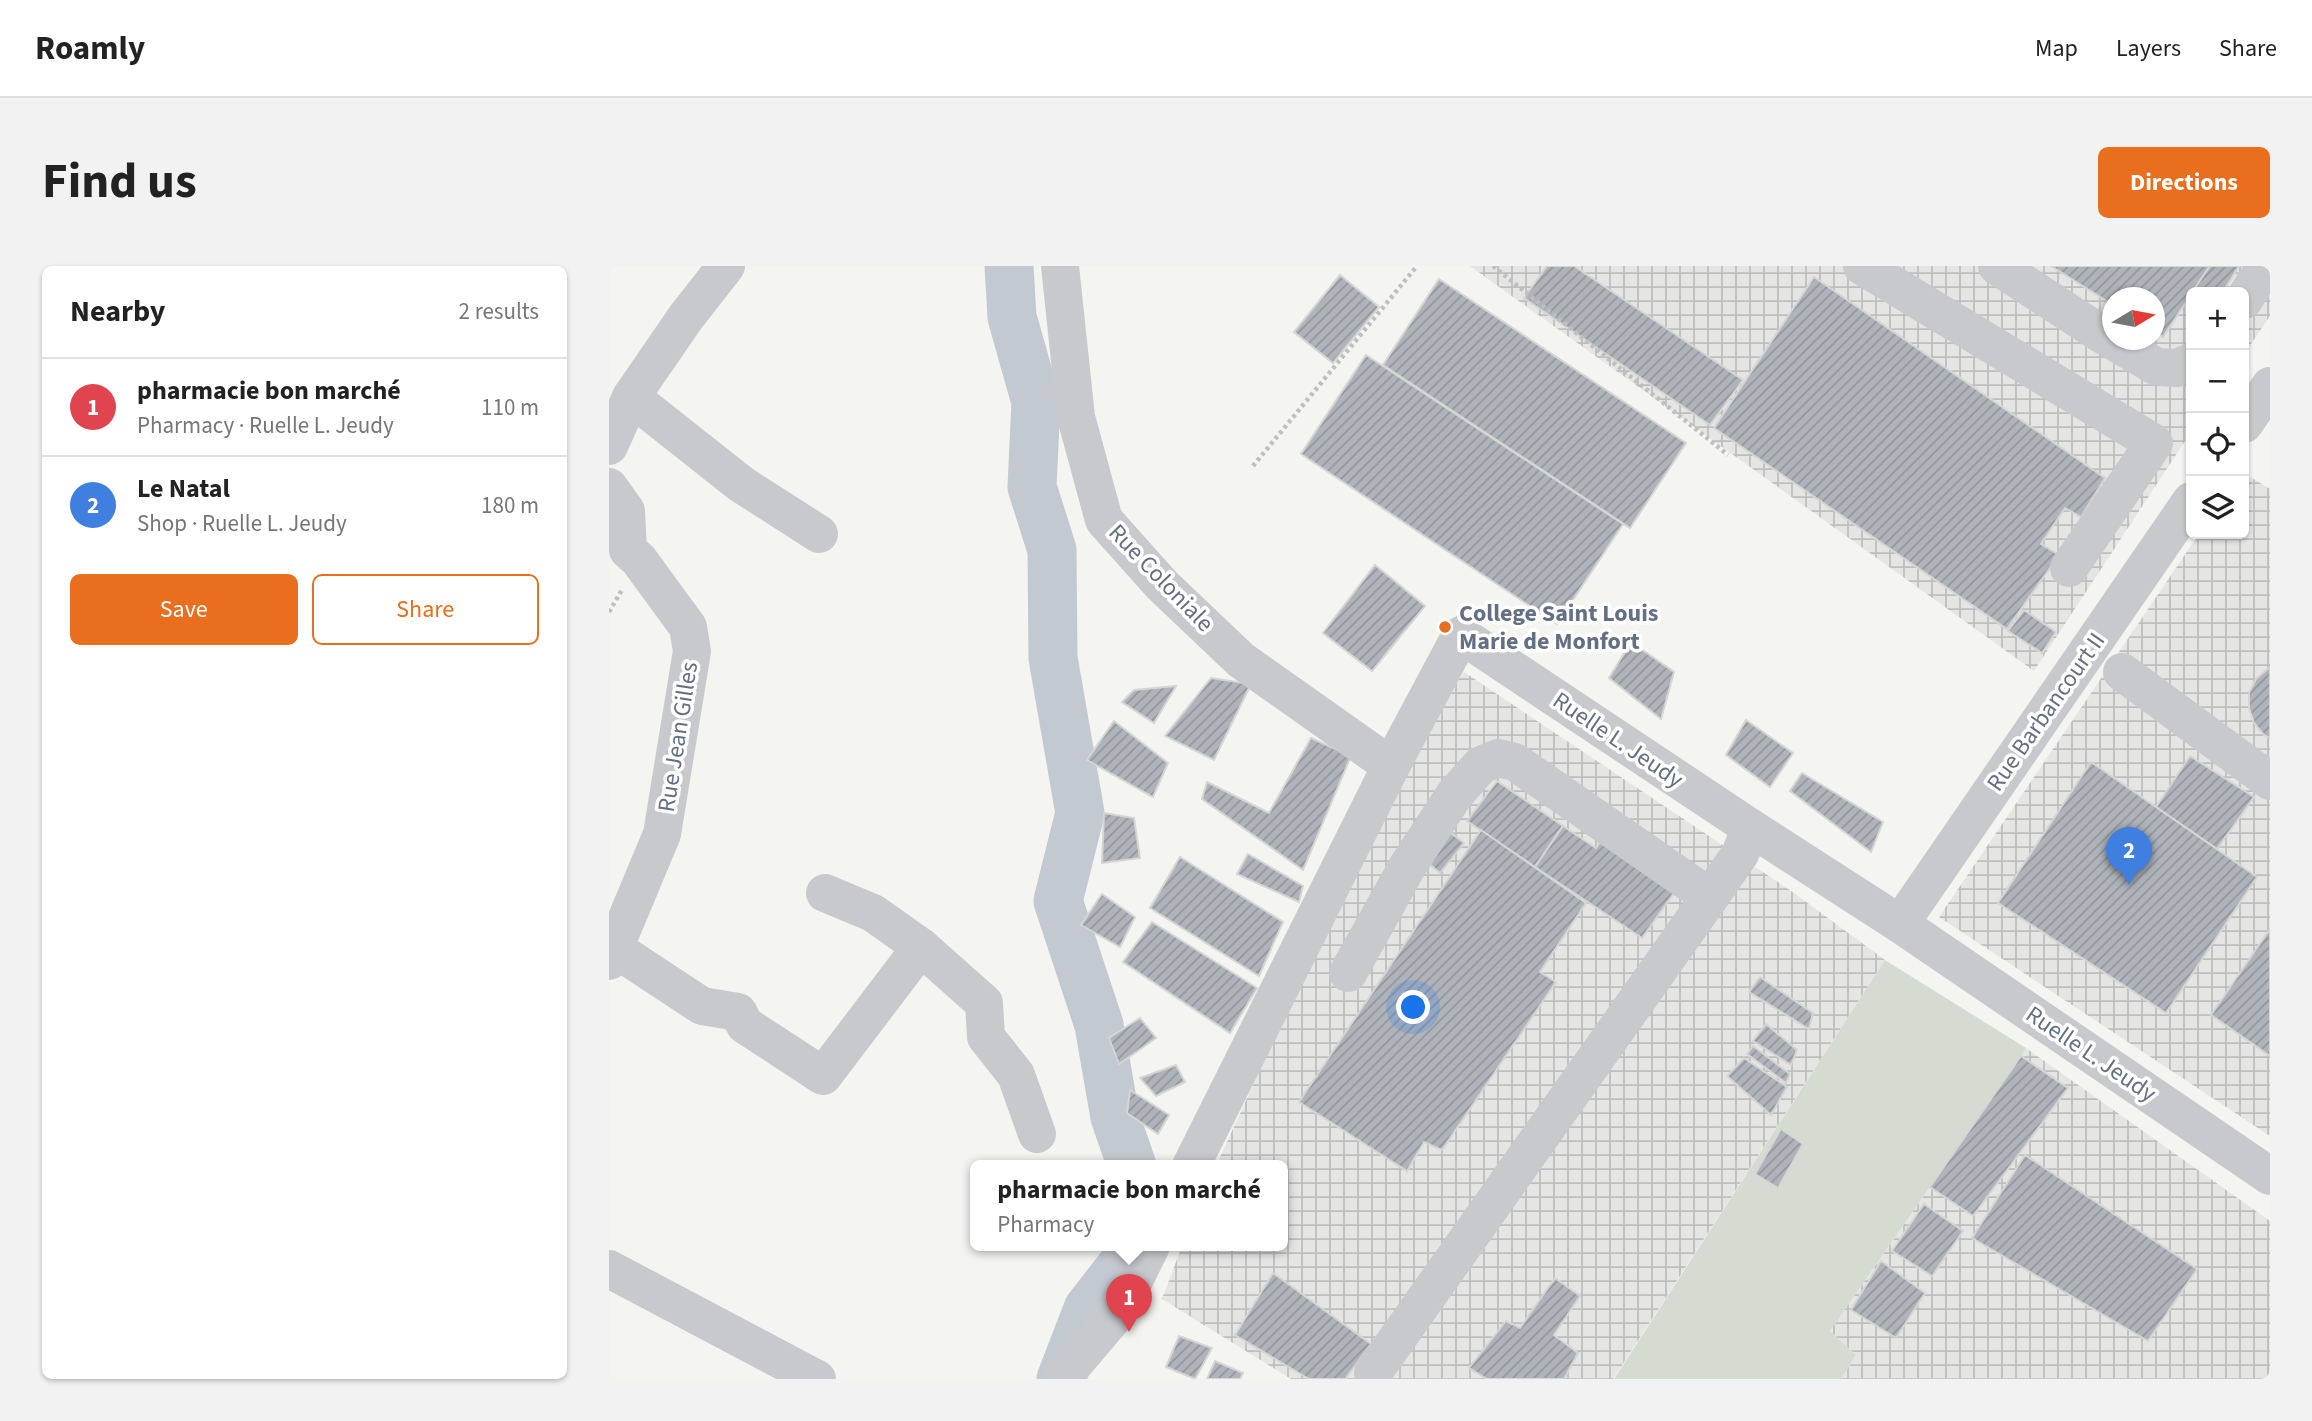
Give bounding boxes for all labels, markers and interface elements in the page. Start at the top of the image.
text: Roamly [35,25,145,72]
text: Map [2035,31,2078,66]
text: Layers [2116,31,2181,66]
text: Share [2219,31,2277,66]
text: Find us [42,147,197,217]
button: Directions [2098,147,2270,218]
north arrow [2102,287,2165,350]
map controls [2186,287,2249,539]
button: + [2186,287,2249,350]
text: Nearby [70,290,165,333]
text: 2 results [459,295,539,328]
button: − [2186,350,2249,413]
text: pharmacie bon marché [137,372,401,409]
text: 1 [87,391,99,424]
text: 110 m [481,391,539,424]
text: Pharmacy · Ruelle L. Jeudy [137,409,394,442]
button: locate [2186,413,2249,476]
text: Le Natal [137,470,230,507]
button: layers [2186,476,2249,539]
text: 2 [87,489,99,522]
text: 180 m [481,489,539,522]
text: Shop · Ruelle L. Jeudy [137,507,347,540]
street label: Rue Coloniale [1100,516,1222,640]
button: Save [70,574,298,645]
button: Share [312,574,539,645]
place label: College Saint Louis Marie de Monfort [1459,596,1658,659]
marker: College Saint Louis Marie de Monfort [1437,619,1453,635]
street label: Rue Barbancourt II [1978,626,2114,798]
street label: Rue Jean Gilles [649,659,707,815]
street label: Ruelle L. Jeudy [1546,683,1690,797]
pin: 2 [2106,827,2152,885]
your location [1396,990,1430,1024]
street label: Ruelle L. Jeudy [2019,997,2163,1111]
popup [970,1160,1288,1251]
text: pharmacie bon marché [997,1171,1261,1208]
text: Pharmacy [997,1208,1094,1241]
pin: 1 [1106,1274,1152,1332]

